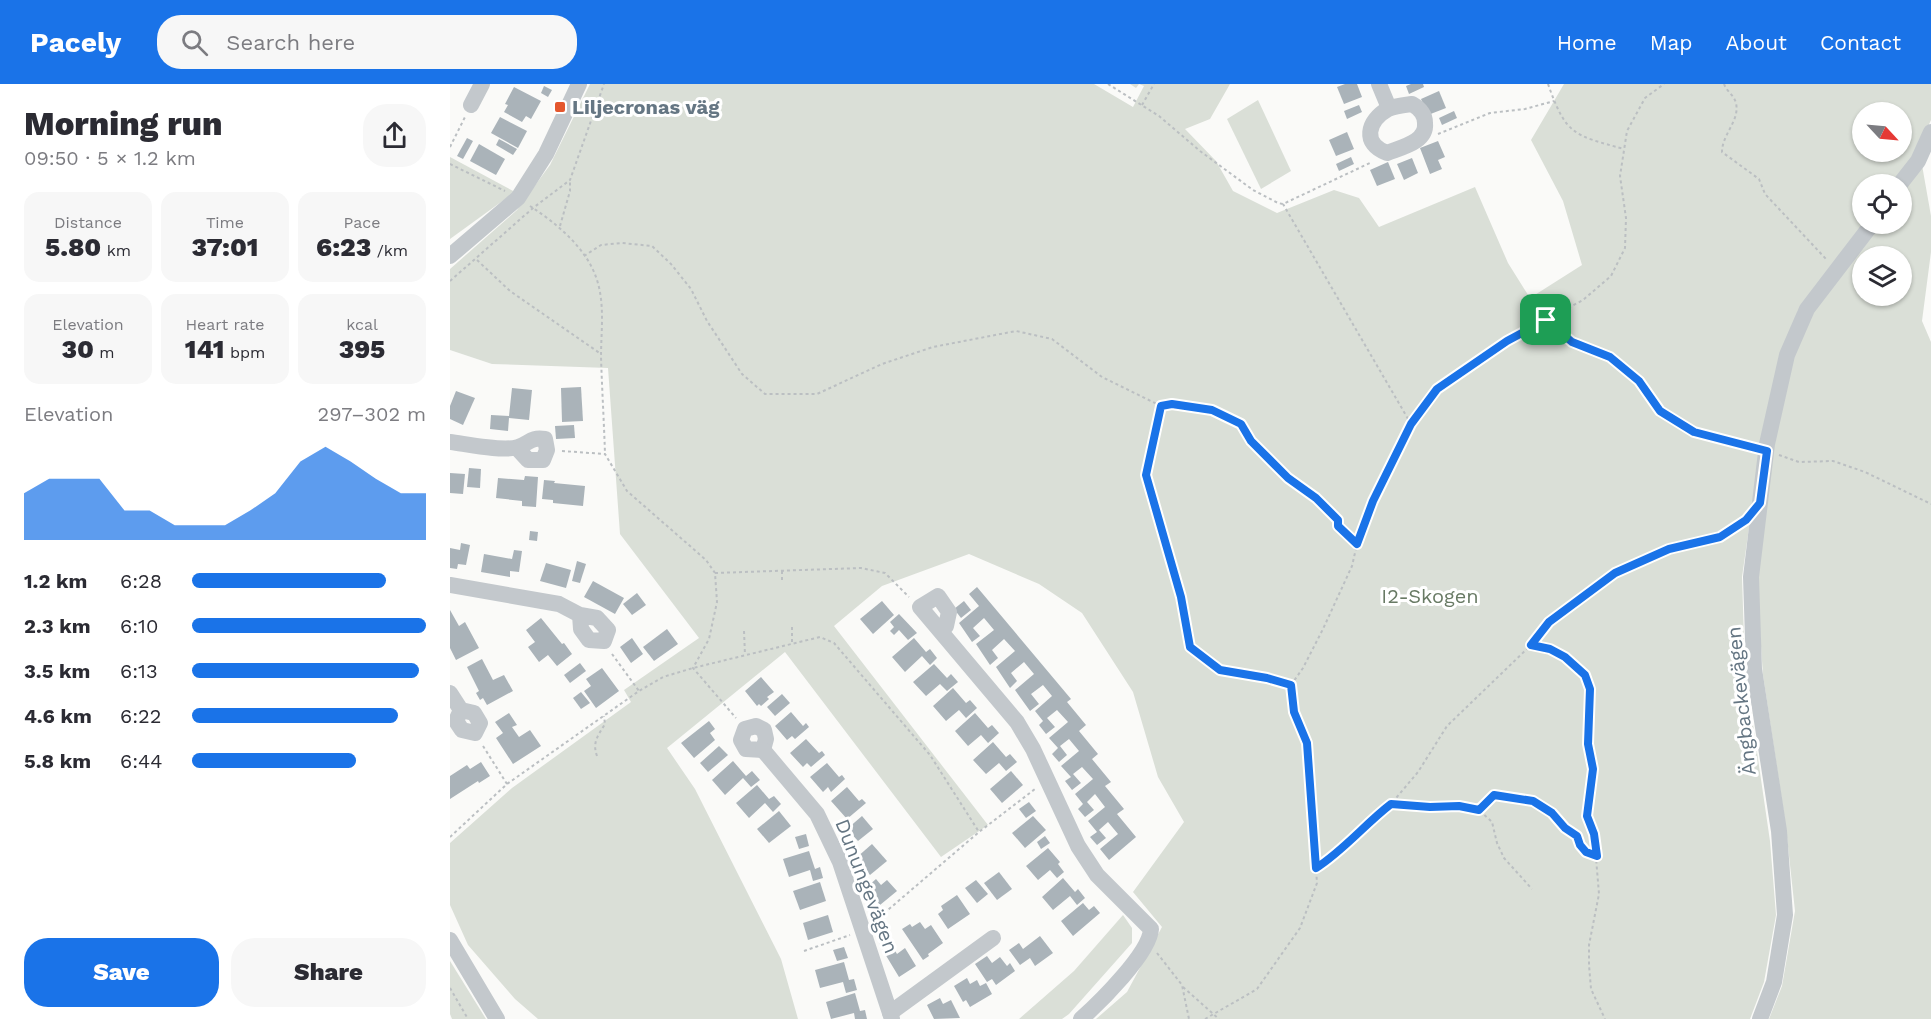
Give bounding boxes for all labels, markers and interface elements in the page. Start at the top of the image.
search box [157,15,577,69]
text: Pacely [30,26,121,59]
icon: search [178,26,211,59]
text: Search here [226,30,355,55]
text: Home [1557,30,1617,55]
text: Map [1650,30,1693,55]
text: About [1726,30,1787,55]
text: Contact [1820,30,1901,55]
place label: Liljecronas väg [572,95,720,119]
marker: Liljecronas väg [553,100,567,114]
north arrow [1852,102,1912,162]
map controls [1852,102,1912,306]
text: Morning run [24,104,223,143]
button: share [363,104,426,167]
text: 09:50 · 5 × 1.2 km [24,146,196,170]
button: locate [1852,174,1912,234]
text: Distance [54,213,122,232]
text: Time [206,213,244,232]
text: Pace [343,213,381,232]
text: 5.80 [45,232,101,262]
text: 37:01 [192,232,258,262]
text: 6:23 [316,232,371,262]
text: km [101,241,131,260]
text: /km [371,241,408,260]
button: layers [1852,246,1912,306]
pin [1520,294,1571,345]
icon: arrive [1529,303,1562,336]
text: Elevation [52,315,124,334]
text: Heart rate [185,315,265,334]
text: kcal [346,315,378,334]
text: 30 [61,334,94,364]
text: 141 [185,334,224,364]
text: 395 [339,334,385,364]
text: m [94,343,115,362]
text: bpm [224,343,265,362]
text: Elevation [24,402,113,426]
text: 297–302 m [318,402,426,426]
text: 1.2 km [24,569,87,593]
text: 6:28 [120,569,162,593]
park label: I2-Skogen [1381,584,1479,608]
text: 2.3 km [24,614,91,638]
text: 6:10 [120,614,158,638]
street label: Ängbackevägen [1721,625,1761,777]
text: 3.5 km [24,659,90,683]
text: 6:13 [120,659,158,683]
text: 4.6 km [24,704,92,728]
text: 6:22 [120,704,161,728]
text: 5.8 km [24,749,91,773]
text: 6:44 [120,749,163,773]
street label: Dunungevägen [830,816,904,956]
button: Save [24,938,219,1007]
button: Share [231,938,426,1007]

